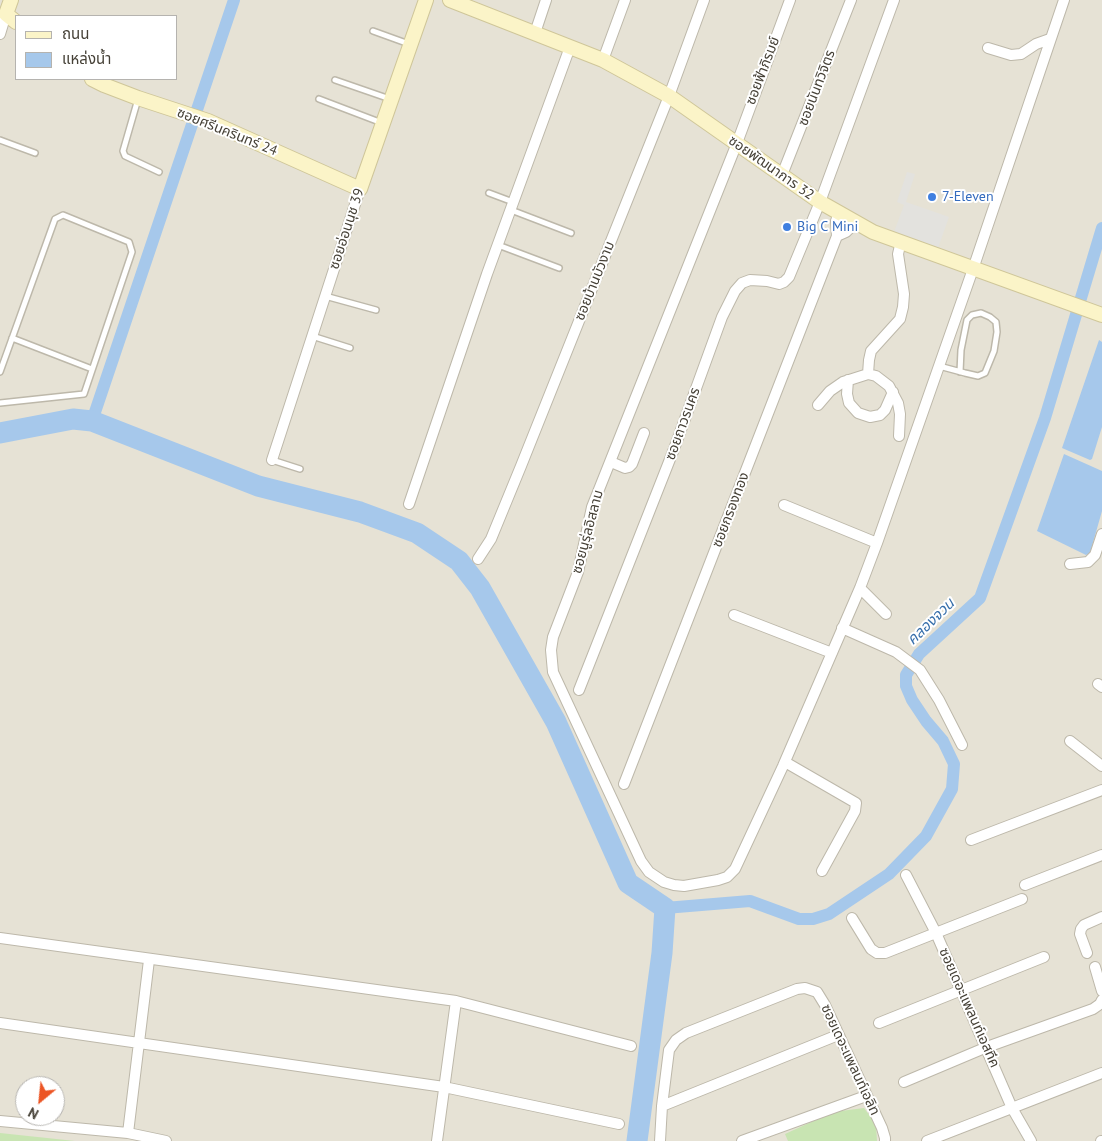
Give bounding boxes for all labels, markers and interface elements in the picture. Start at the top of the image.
legend [15,15,178,80]
text: ถนน [62,24,89,43]
street label: ซอยฟ้าภิรมย์ [742,35,784,107]
street label: ซอยนันทวิจิตร [795,48,839,128]
text: แหล่งน้ำ [62,49,111,68]
street label: ซอยศรีนครินทร์ 24 [174,104,280,160]
street label: ซอยพัฒนาการ 32 [725,132,817,204]
street label: ซอยอ่อนนุช 39 [326,186,368,272]
place label: 7-Eleven [942,189,994,205]
marker: 7-Eleven [926,191,938,203]
place label: Big C Mini [797,219,858,235]
marker: Big C Mini [781,221,793,233]
street label: ซอยบ้านบัวงาม [571,239,619,323]
street label: ซอยถาวรนคร [662,385,704,463]
street label: ซอยกรองทอง [709,470,753,550]
street label: ซอยนูรุ่ลอิสลาม [569,488,607,576]
water label: คลองจวน [904,595,958,649]
street label: ซอยเดอะแพลนท์เอสทีค [935,946,1003,1070]
street label: ซอยเดอะแพลนท์เอลิท [817,1002,883,1118]
north arrow [15,1076,65,1126]
text: N [25,1103,42,1123]

